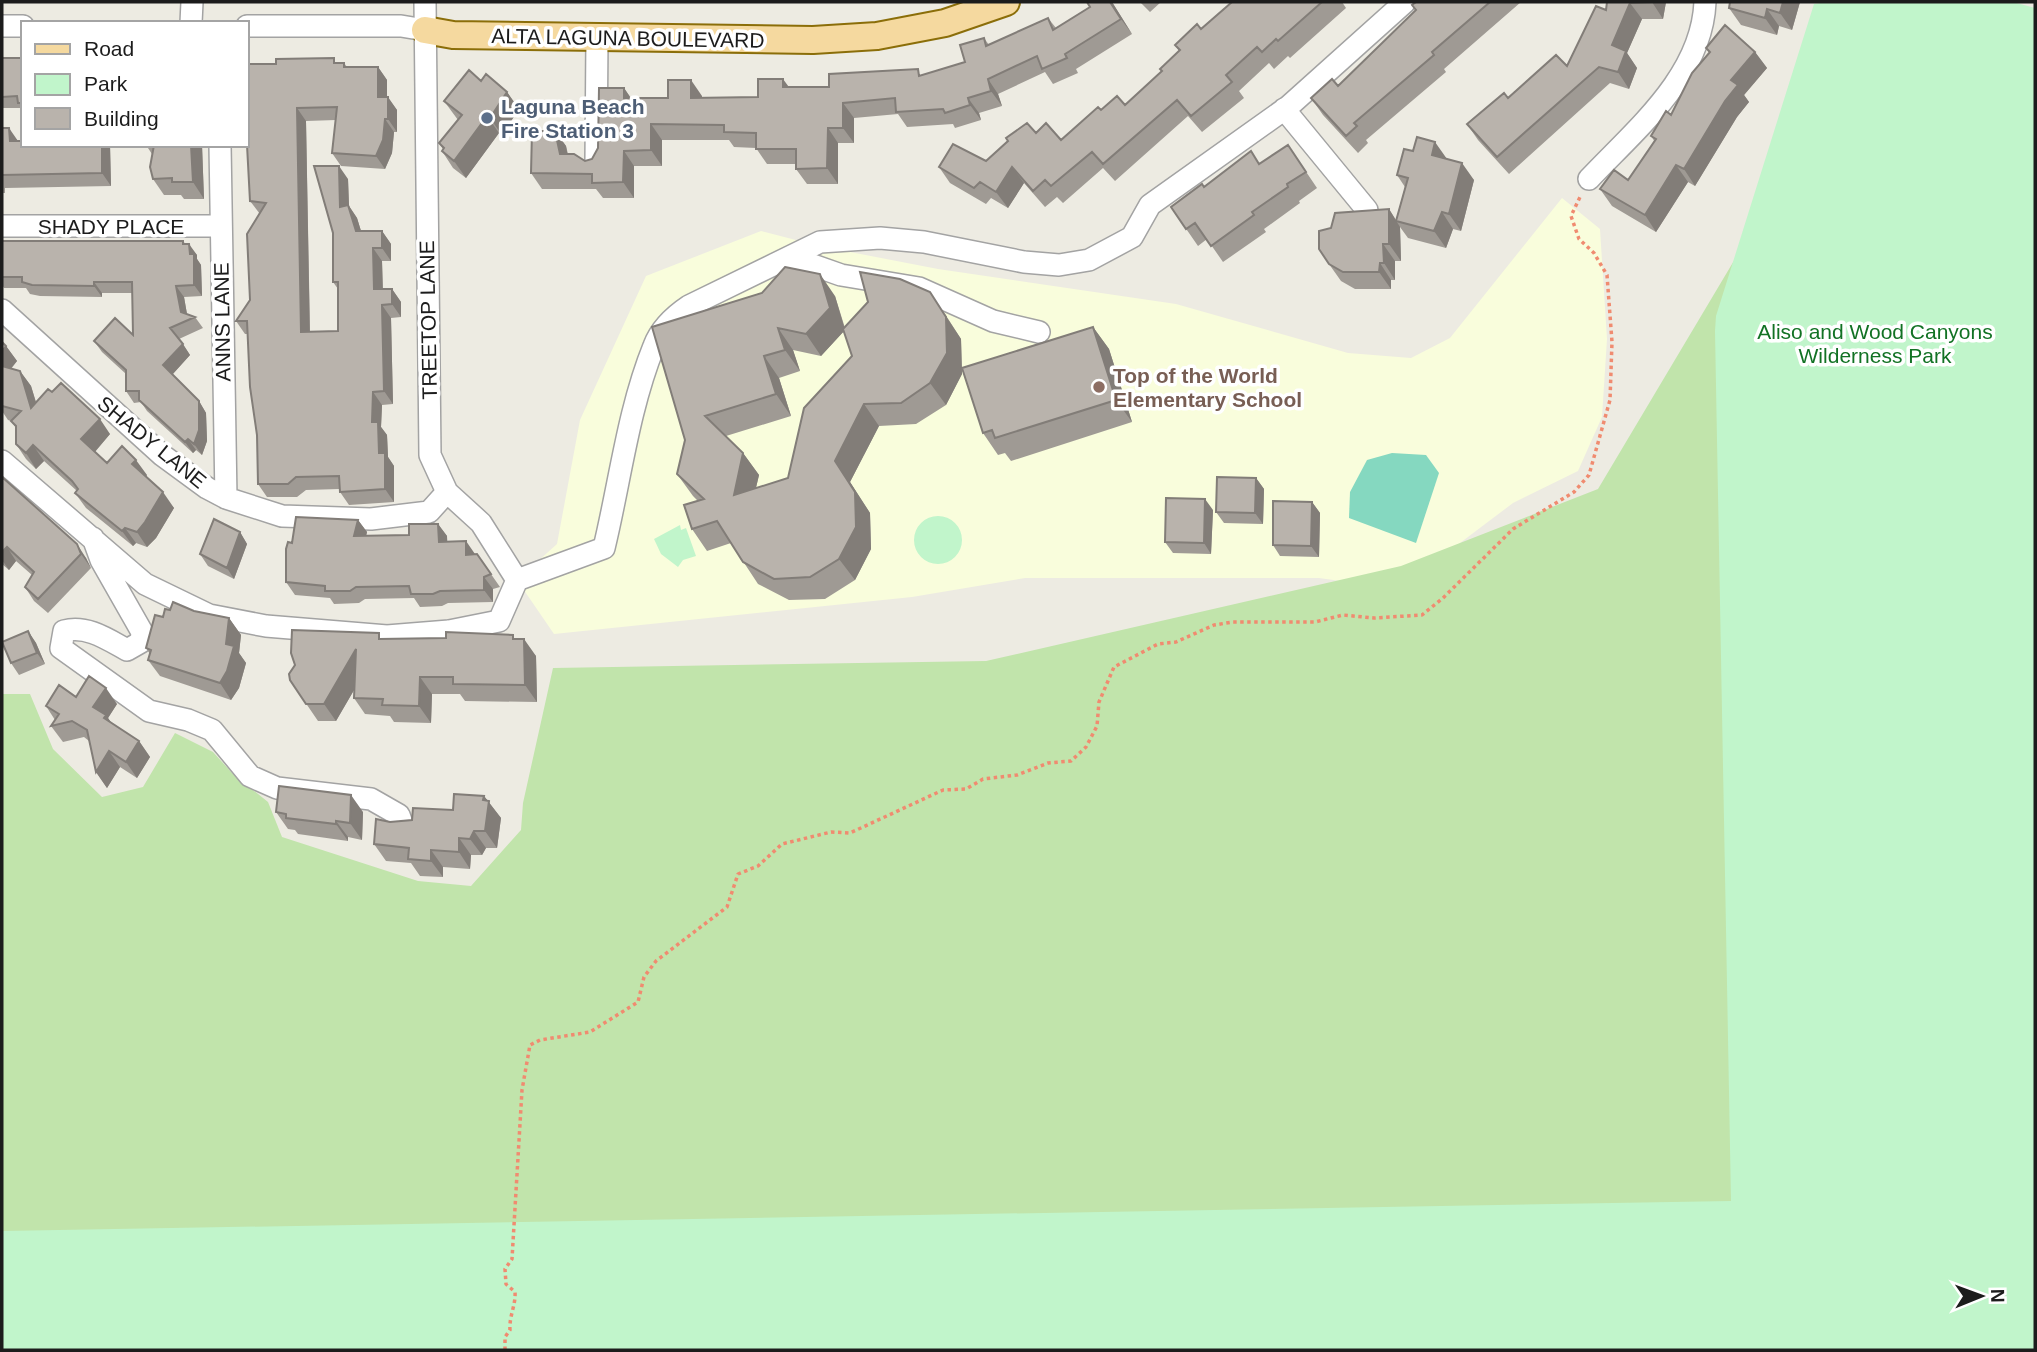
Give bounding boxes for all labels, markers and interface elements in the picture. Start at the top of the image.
legend [21,21,248,147]
street label: ALTA LAGUNA BOULEVARD [491,24,765,52]
text: Road [84,37,134,60]
text: Park [84,72,128,95]
place label: Laguna Beach Fire Station 3 [501,95,645,142]
text: Building [84,107,159,130]
marker: Laguna Beach Fire Station 3 [479,110,495,126]
street label: SHADY PLACE [38,215,184,238]
street label: TREETOP LANE [415,240,441,400]
street label: ANNS LANE [209,262,235,382]
park label: Aliso and Wood Canyons Wilderness Park [1757,320,1993,367]
place label: Top of the World Elementary School [1113,364,1302,411]
marker: Top of the World Elementary School [1091,379,1107,395]
street label: SHADY LANE [93,391,211,493]
north arrow [1946,1261,2016,1331]
text: N [1987,1289,2008,1303]

